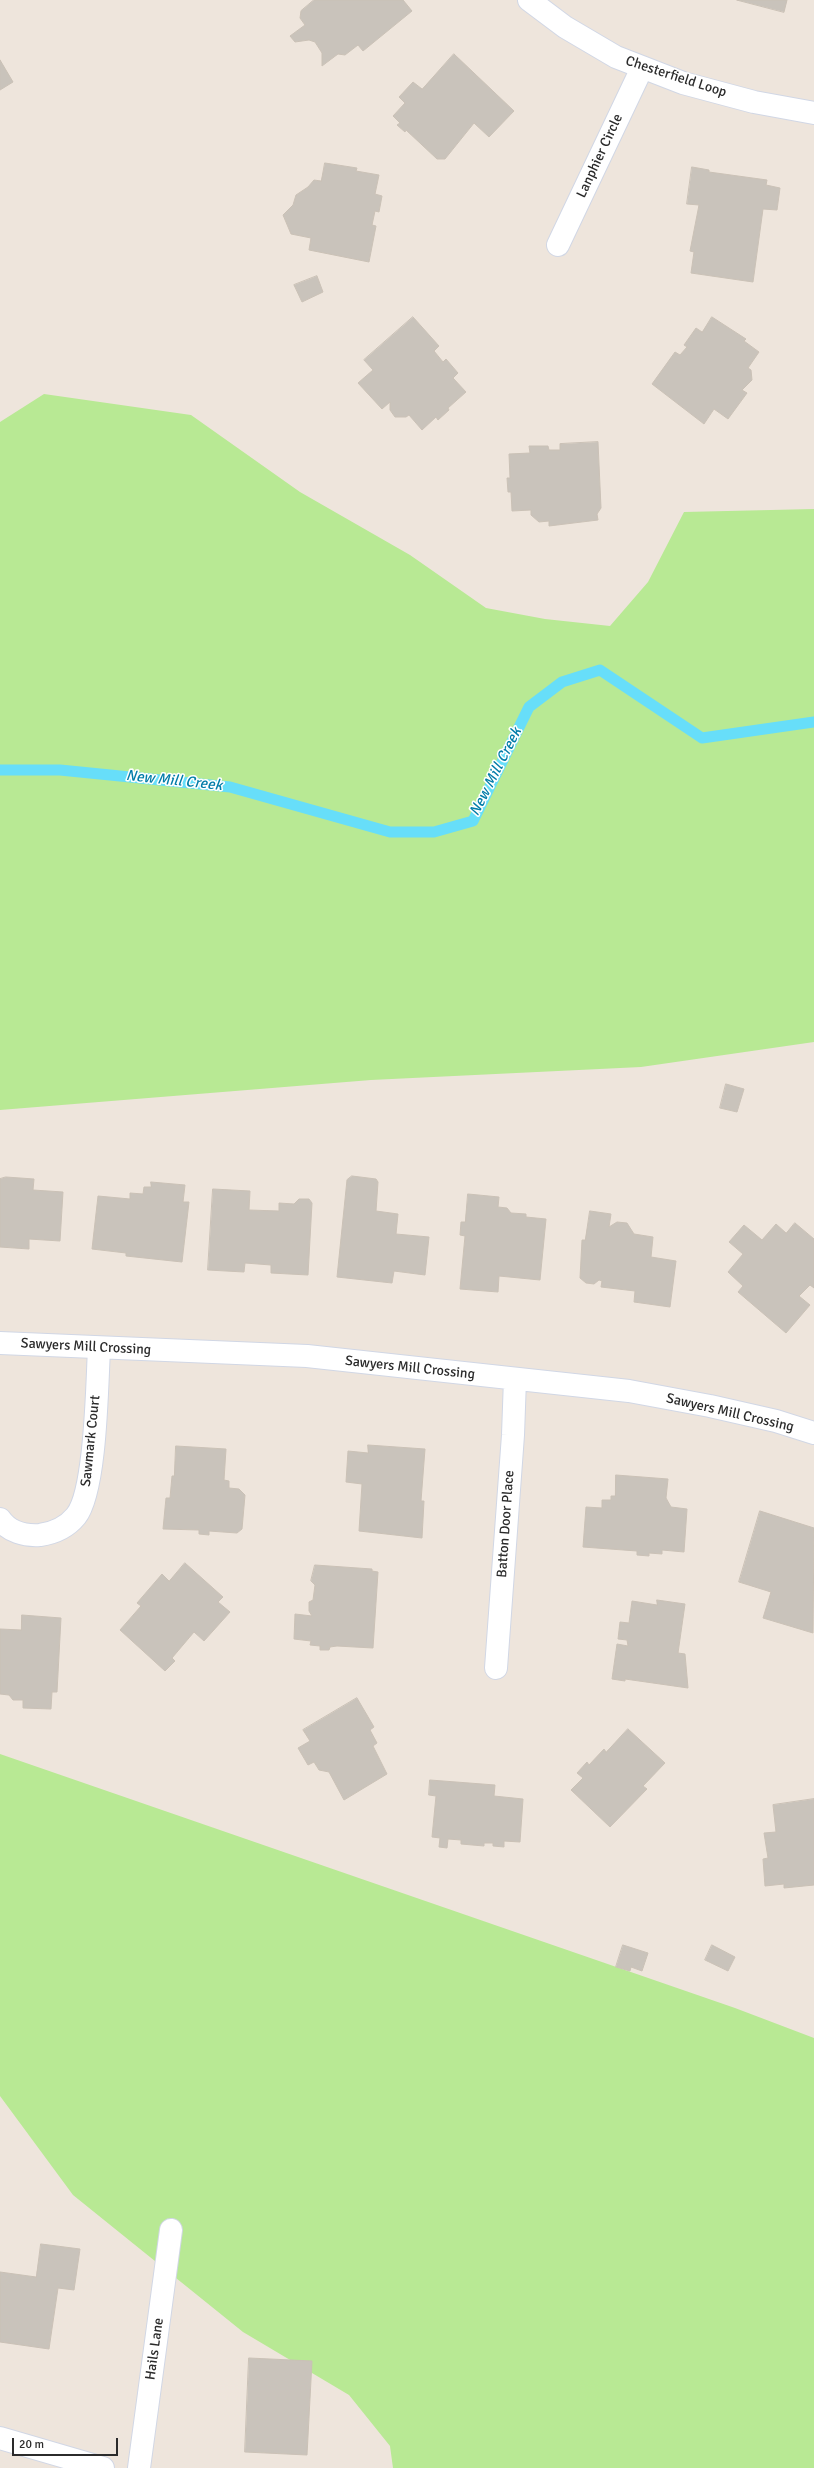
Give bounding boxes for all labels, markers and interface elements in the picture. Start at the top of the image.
street label: Chesterfield Loop [623,53,729,101]
street label: Lanphier Circle [573,111,627,201]
water label: New Mill Creek [466,725,526,819]
water label: New Mill Creek [125,767,223,795]
street label: Sawyers Mill Crossing [20,1335,152,1359]
street label: Sawyers Mill Crossing [344,1353,476,1383]
street label: Sawyers Mill Crossing [665,1390,795,1436]
street label: Sawmark Court [78,1394,104,1488]
street label: Batton Door Place [494,1470,518,1578]
street label: Hails Lane [142,2317,168,2381]
scale bar [14,2430,120,2456]
text: 20 m [19,2437,44,2452]

